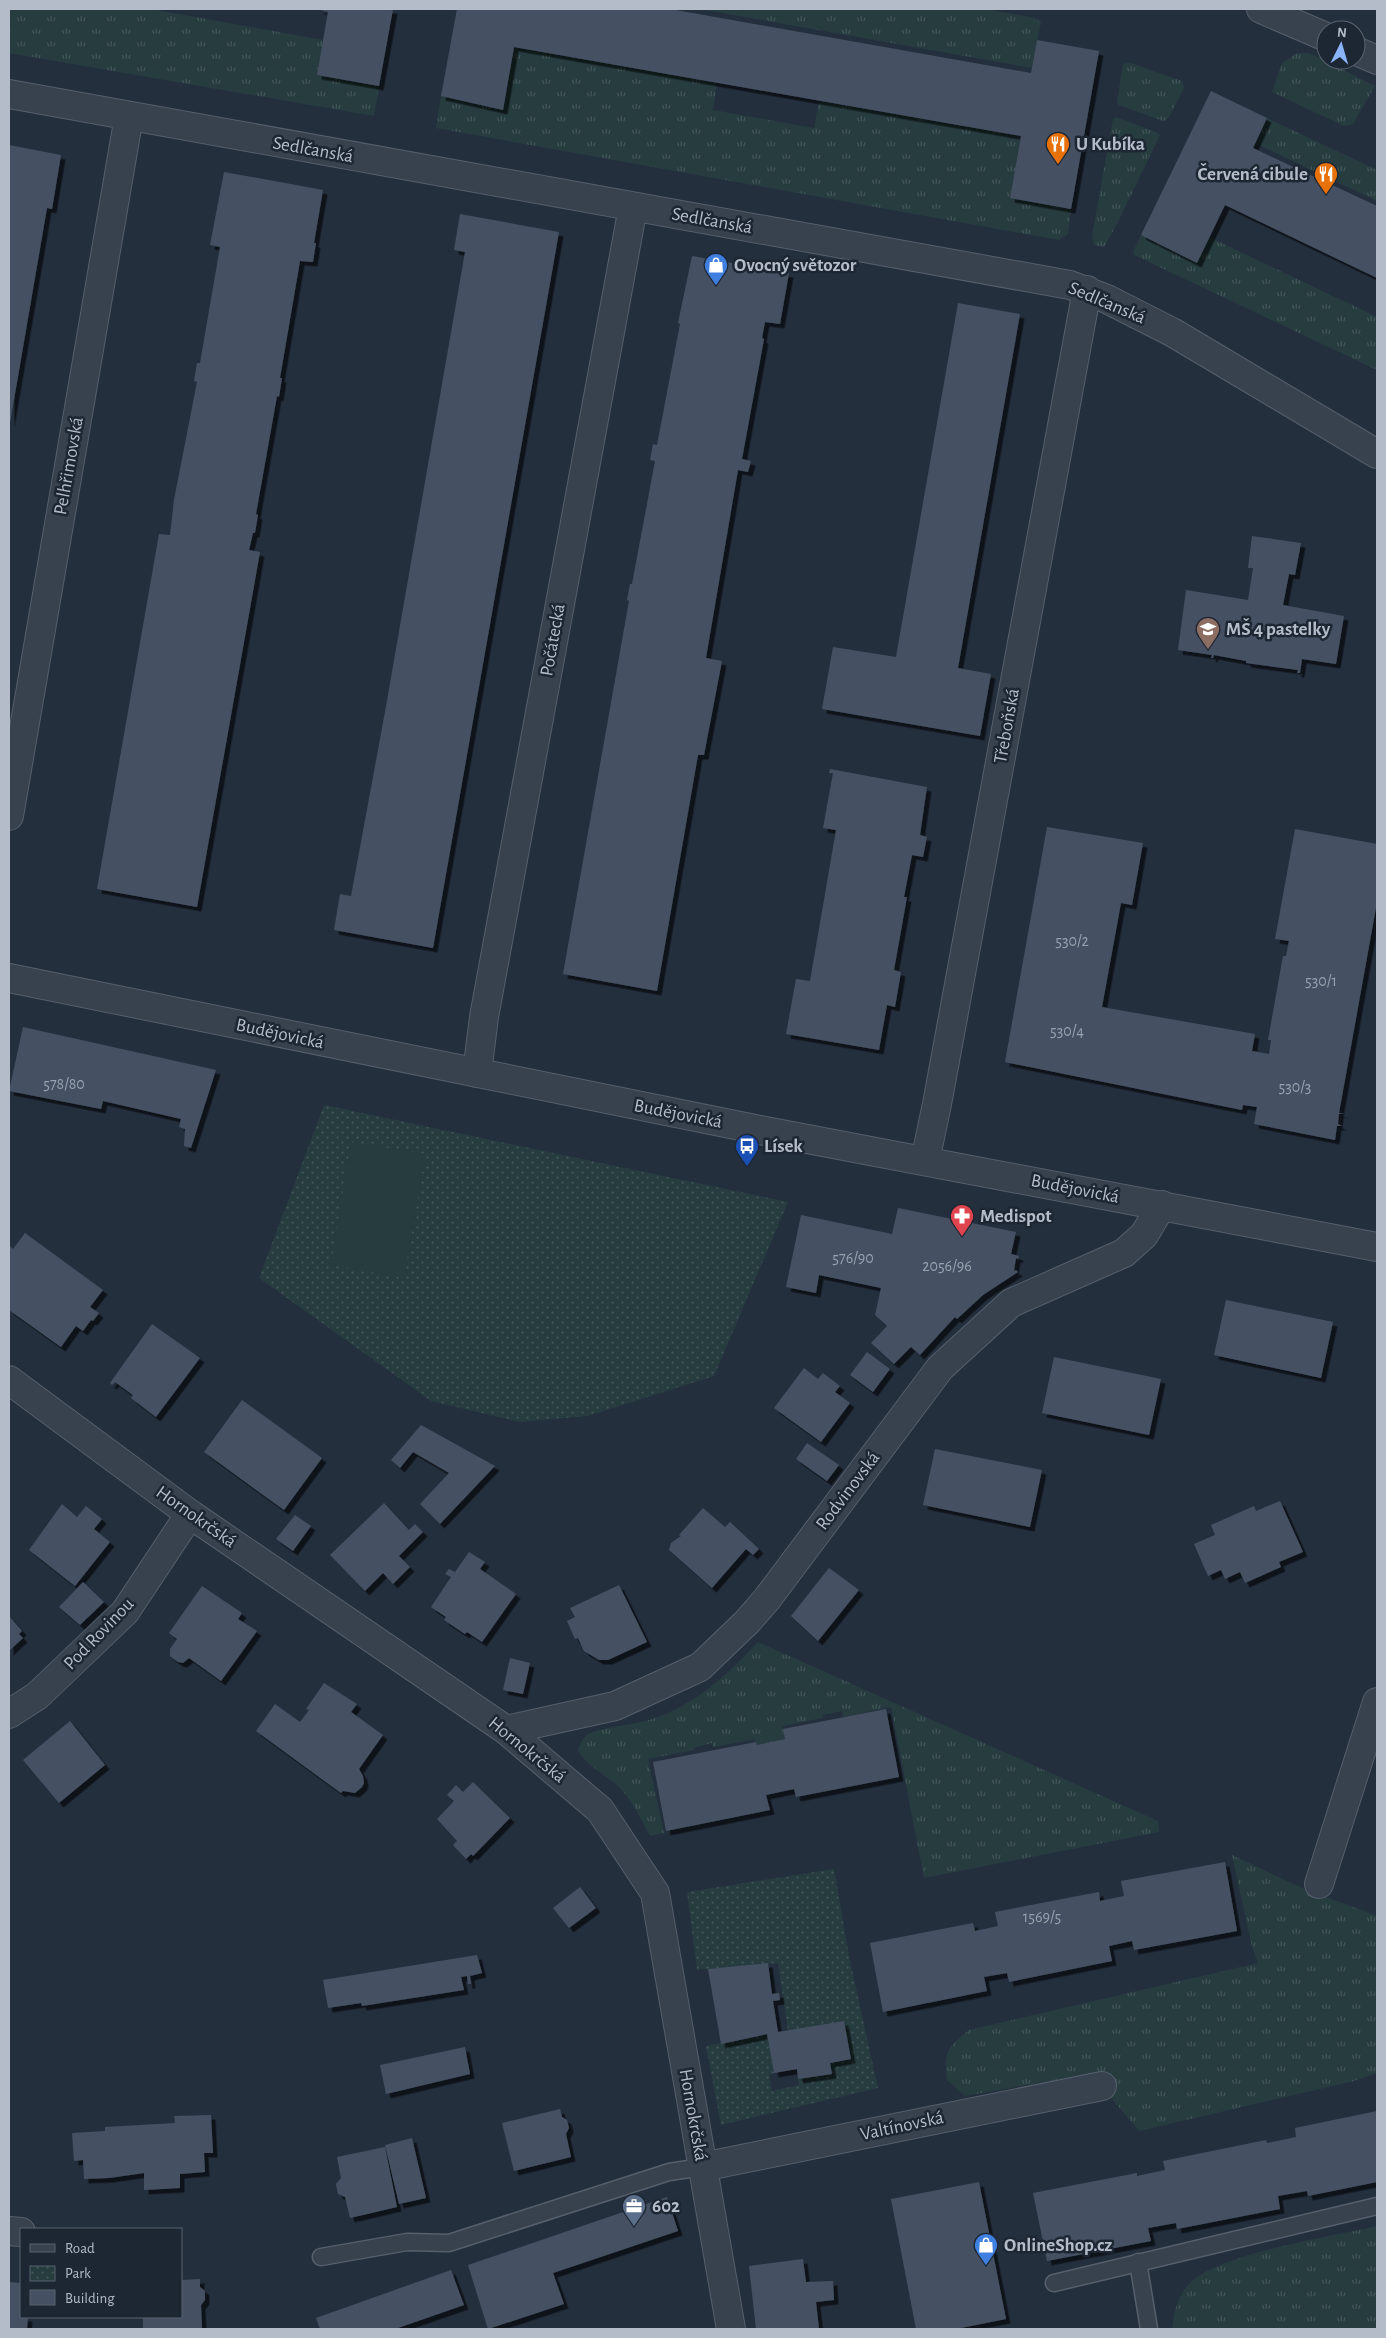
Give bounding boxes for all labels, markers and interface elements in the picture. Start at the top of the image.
north arrow [1316,20,1366,70]
text: N [1337,26,1348,40]
restaurant icon: U Kubíka [1045,131,1071,165]
street label: Sedlčanská [271,134,355,166]
place label: U Kubíka [1076,135,1145,154]
restaurant icon: Červená cibule [1313,161,1339,195]
place label: Červená cibule [1197,163,1308,184]
street label: Sedlčanská [670,205,754,237]
shop icon: Ovocný světozor [703,252,729,286]
place label: Ovocný světozor [734,256,857,275]
street label: Sedlčanská [1066,278,1148,328]
street label: Pelhřimovská [51,415,87,517]
street label: Počátecká [537,602,569,678]
school or university icon: MŠ 4 pastelky [1195,616,1221,650]
place label: MŠ 4 pastelky [1226,618,1331,639]
street label: Třeboňská [991,687,1023,765]
house number: 530/2 [1055,933,1089,949]
house number: 530/1 [1305,973,1337,989]
street label: Budějovická [234,1015,326,1053]
house number: 530/4 [1050,1023,1084,1039]
house number: 578/80 [43,1076,85,1092]
house number: 530/3 [1279,1079,1311,1095]
street label: Budějovická [632,1096,724,1132]
bus stop icon: Lísek [734,1133,760,1167]
place label: Lísek [764,1137,803,1156]
street label: Budějovická [1029,1171,1121,1207]
pharmacy icon: Medispot [949,1203,975,1237]
place label: Medispot [980,1207,1052,1226]
house number: 576/90 [832,1250,874,1266]
house number: 2056/96 [922,1258,972,1274]
street label: Rodvinovská [813,1448,884,1534]
street label: Hornokrčská [152,1482,240,1552]
street label: Pod Rovinou [60,1594,138,1674]
street label: Hornokrčská [485,1713,569,1787]
house number: 1569/5 [1023,1909,1061,1925]
street label: Hornokrčská [676,2067,710,2163]
street label: Valtínovská [859,2108,946,2144]
office icon: 602 [621,2193,647,2227]
place label: 602 [652,2197,680,2216]
legend [20,2228,182,2318]
shop icon: OnlineShop.cz [973,2232,999,2266]
place label: OnlineShop.cz [1004,2236,1112,2255]
text: Road [65,2241,95,2256]
text: Park [65,2266,91,2281]
text: Building [65,2291,115,2306]

